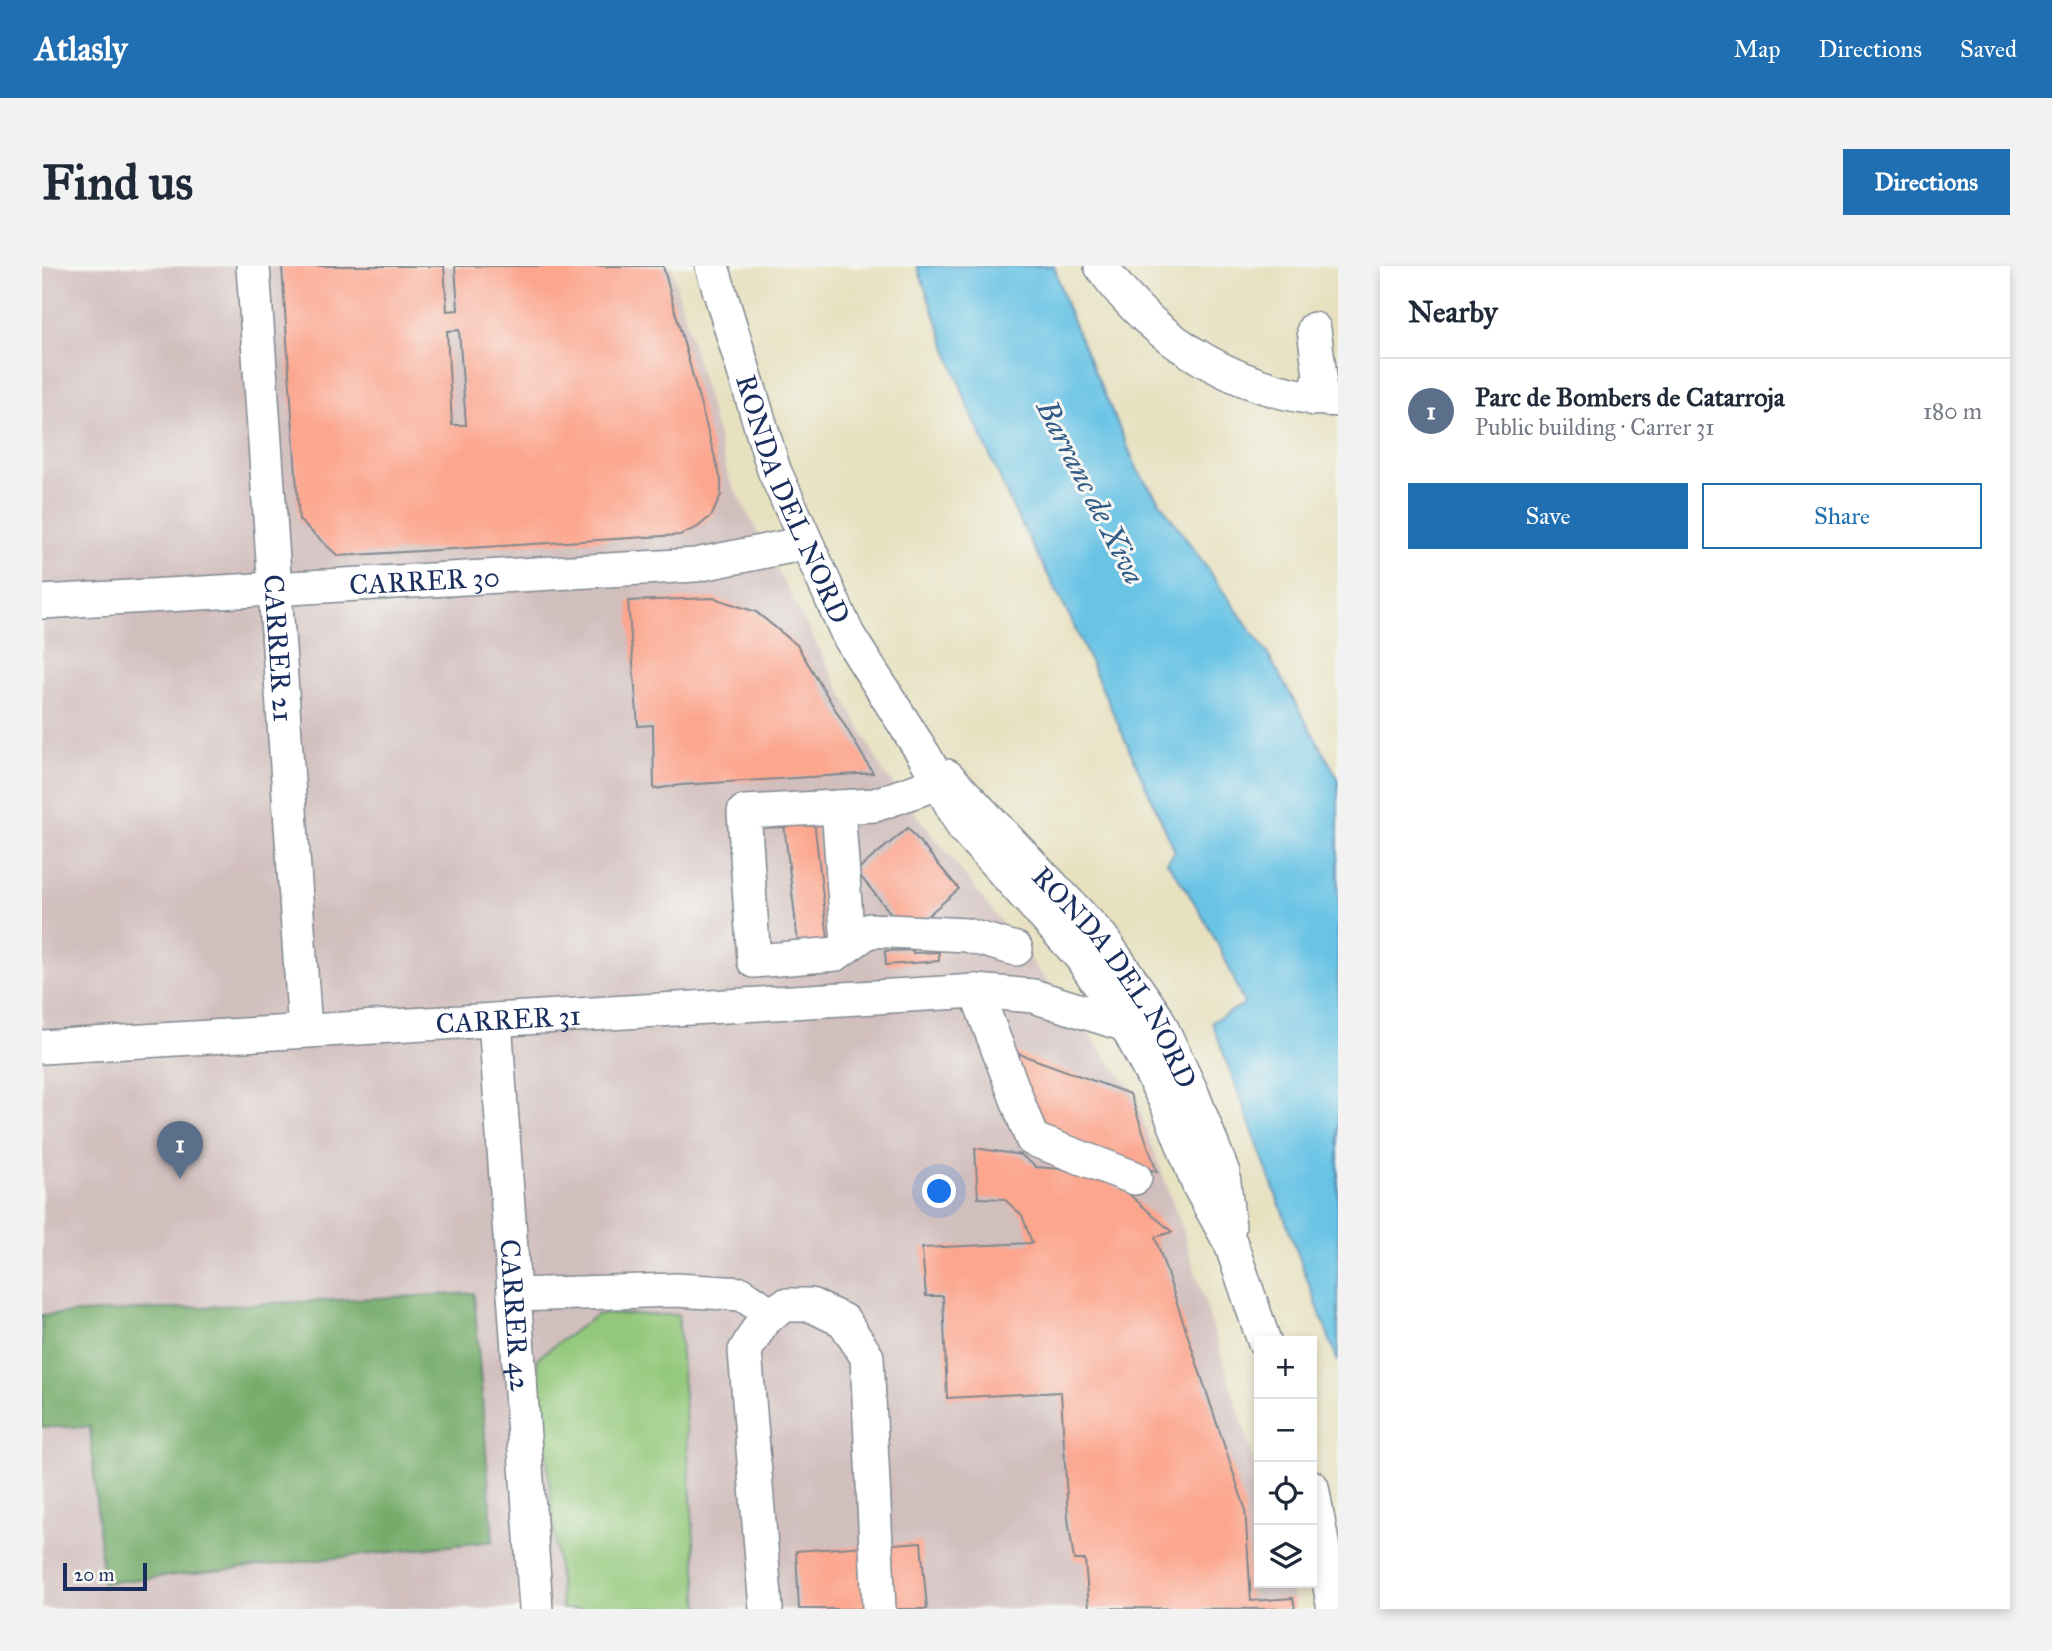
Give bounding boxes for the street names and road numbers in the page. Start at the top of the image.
street label: RONDA DEL NORD [728,371,858,629]
street label: CARRER 30 [348,559,501,603]
street label: CARRER 21 [256,573,301,723]
street label: RONDA DEL NORD [1025,859,1204,1094]
street label: CARRER 31 [435,998,582,1041]
street label: CARRER 42 [492,1238,538,1393]

